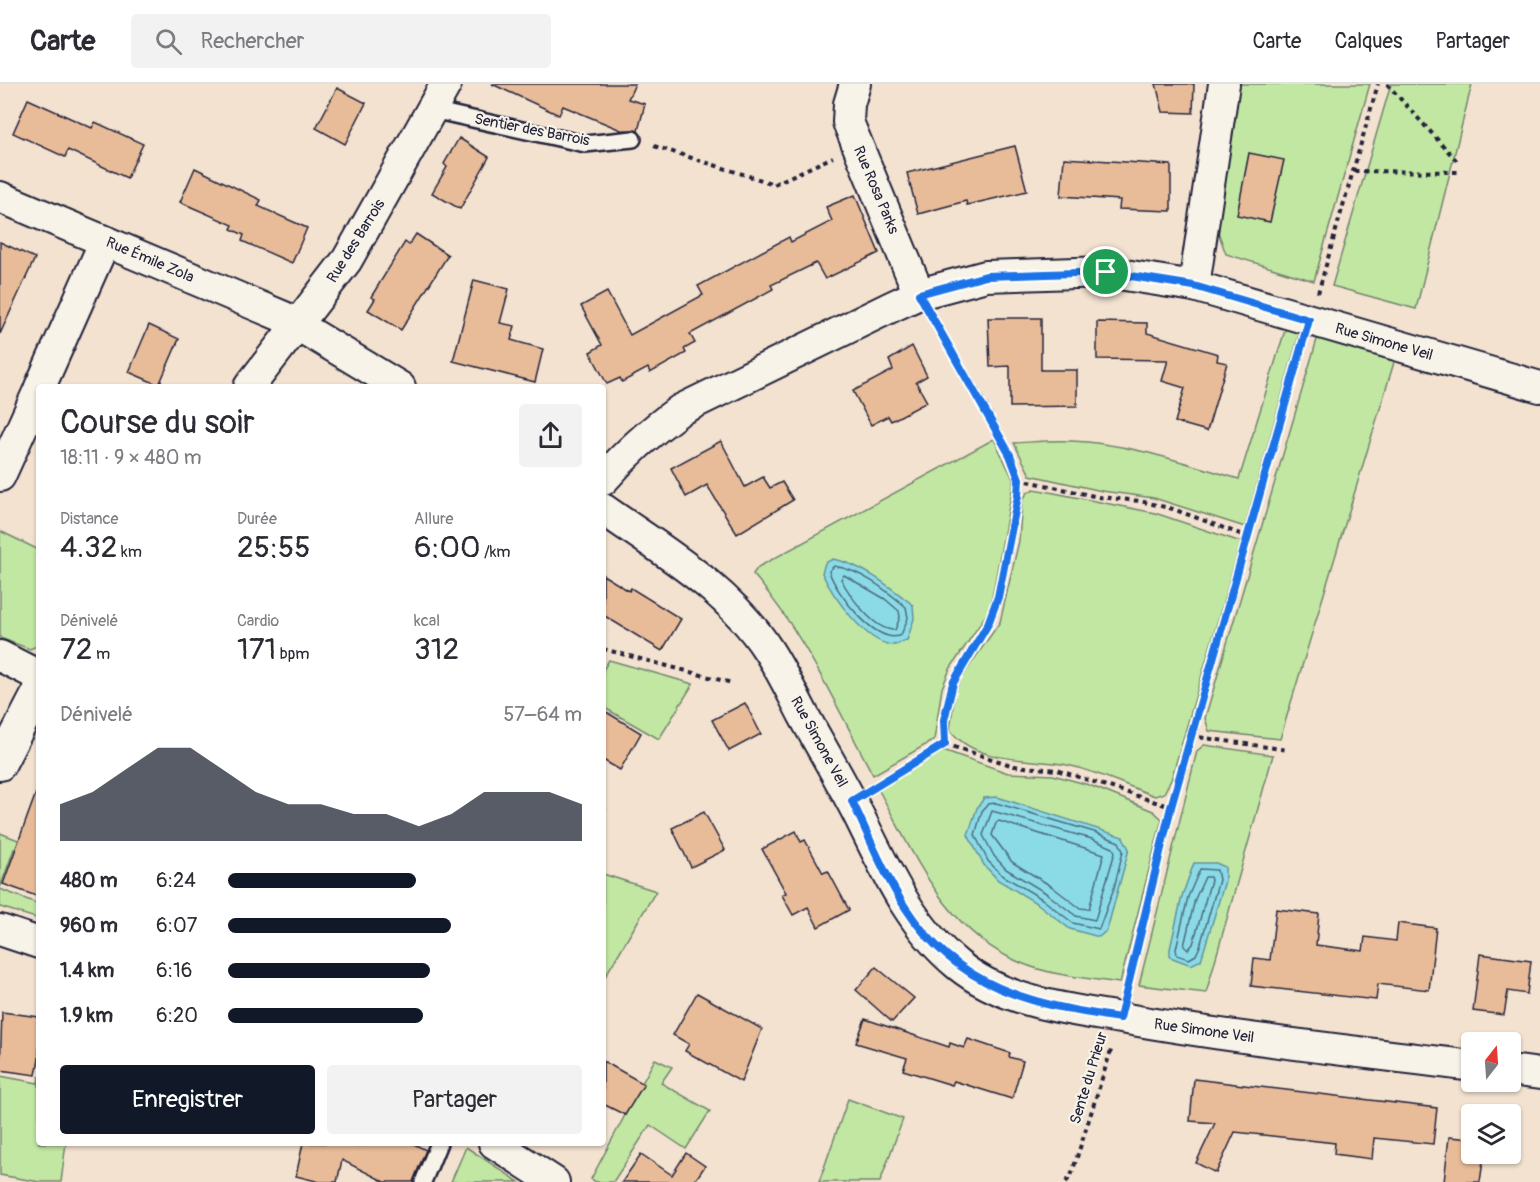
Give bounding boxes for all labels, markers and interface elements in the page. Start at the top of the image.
search box [131,14,551,68]
text: Carte [30,24,95,59]
icon: search [152,25,185,58]
text: Rechercher [200,27,304,55]
text: Carte [1252,28,1301,55]
text: Calques [1334,28,1402,55]
text: Partager [1435,28,1510,55]
street label: Sentier des Barrois [473,110,592,151]
street label: Rue Rosa Parks [849,143,903,237]
street label: Rue des Barrois [323,195,389,286]
street label: Rue Émile Zola [103,233,197,287]
pin [1080,246,1131,297]
icon: arrive [1089,255,1122,288]
street label: Rue Simone Veil [1333,319,1435,365]
text: Course du soir [60,402,255,443]
button: share [519,404,582,467]
text: 18:11 · 9 × 480 m [60,445,201,470]
text: Distance [60,509,119,529]
text: Durée [237,509,277,529]
text: Allure [414,509,453,529]
text: 4.32 [60,529,117,566]
text: 25:55 [237,529,311,566]
text: 6:00 [414,529,480,566]
text: km [117,542,142,562]
text: /km [480,542,511,562]
text: Dénivelé [60,611,118,631]
text: Cardio [237,611,279,631]
text: kcal [414,611,440,631]
text: 72 [60,631,93,668]
text: 171 [237,631,276,668]
text: 312 [414,631,459,668]
text: m [93,644,110,664]
text: bpm [276,644,309,664]
street label: Rue Simone Veil [786,693,852,791]
text: Dénivelé [60,702,133,727]
text: 57–64 m [503,702,582,727]
text: 480 m [60,868,117,893]
text: 6:24 [156,868,196,893]
text: 960 m [60,913,118,938]
text: 6:07 [156,913,197,938]
text: 1.4 km [60,958,114,983]
text: 6:16 [156,958,192,983]
text: 1.9 km [60,1003,113,1028]
text: 6:20 [156,1003,198,1028]
street label: Rue Simone Veil [1153,1015,1255,1047]
street label: Sente du Prieur [1066,1029,1112,1126]
north arrow [1461,1032,1521,1092]
map controls [1461,1032,1521,1164]
button: Enregistrer [60,1065,315,1134]
button: Partager [327,1065,582,1134]
button: layers [1461,1104,1521,1164]

